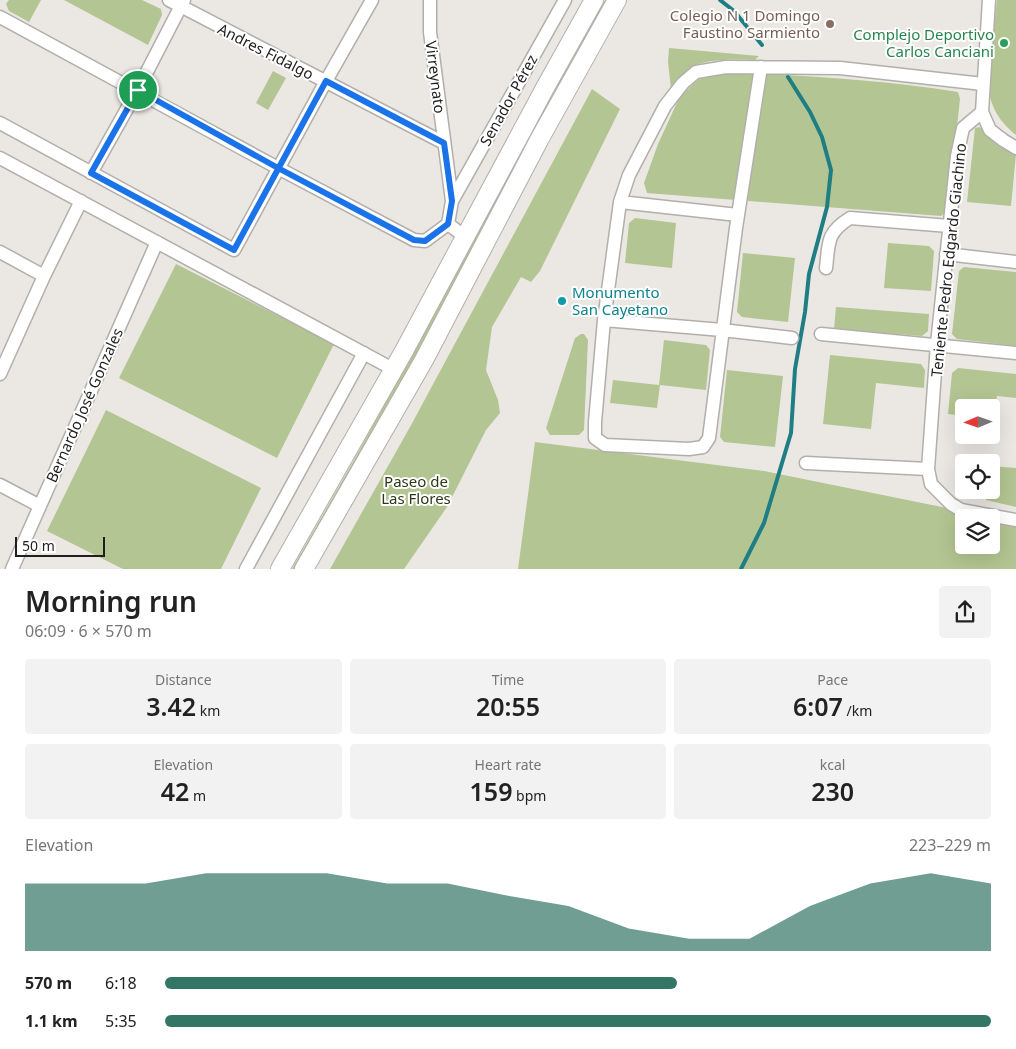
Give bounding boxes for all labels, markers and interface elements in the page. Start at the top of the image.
place label: Colegio N 1 Domingo Faustino Sarmiento [670,5,820,42]
street label: Andres Fidalgo [215,18,317,84]
marker: Colegio N 1 Domingo Faustino Sarmiento [824,18,836,30]
place label: Complejo Deportivo Carlos Canciani [853,24,994,61]
marker: Complejo Deportivo Carlos Canciani [998,37,1010,49]
street label: Virreynato [422,40,450,114]
street label: Senador Pérez [475,51,541,149]
pin [117,69,159,111]
icon: arrive [124,76,152,104]
street label: Teniente Pedro Edgardo Giachino [926,142,970,378]
place label: Monumento San Cayetano [572,282,668,319]
marker: Monumento San Cayetano [556,295,568,307]
street label: Bernardo José Gonzales [41,325,127,485]
north arrow [955,399,1000,444]
map controls [955,399,1000,554]
button: locate [955,454,1000,499]
park label: Paseo de Las Flores [381,471,451,508]
button: layers [955,509,1000,554]
scale bar [15,534,105,557]
text: 50 m [22,536,55,555]
text: Morning run [25,582,197,620]
button: share [939,586,991,638]
text: 06:09 · 6 × 570 m [25,620,152,642]
text: Distance [155,670,212,689]
text: Time [492,670,524,689]
text: Pace [817,670,848,689]
text: 3.42 [146,689,196,723]
text: 20:55 [476,689,540,723]
text: 6:07 [793,689,843,723]
text: km [196,701,220,720]
text: /km [843,701,872,720]
text: Elevation [153,755,213,774]
text: Heart rate [475,755,541,774]
text: kcal [820,755,845,774]
text: 42 [161,774,189,808]
text: 159 [470,774,512,808]
text: 230 [811,774,854,808]
text: m [189,786,206,805]
text: bpm [512,786,546,805]
text: Elevation [25,834,93,856]
text: 223–229 m [909,834,991,856]
text: 570 m [25,972,72,994]
text: 6:18 [105,972,137,994]
text: 1.1 km [25,1010,77,1032]
text: 5:35 [105,1010,137,1032]

